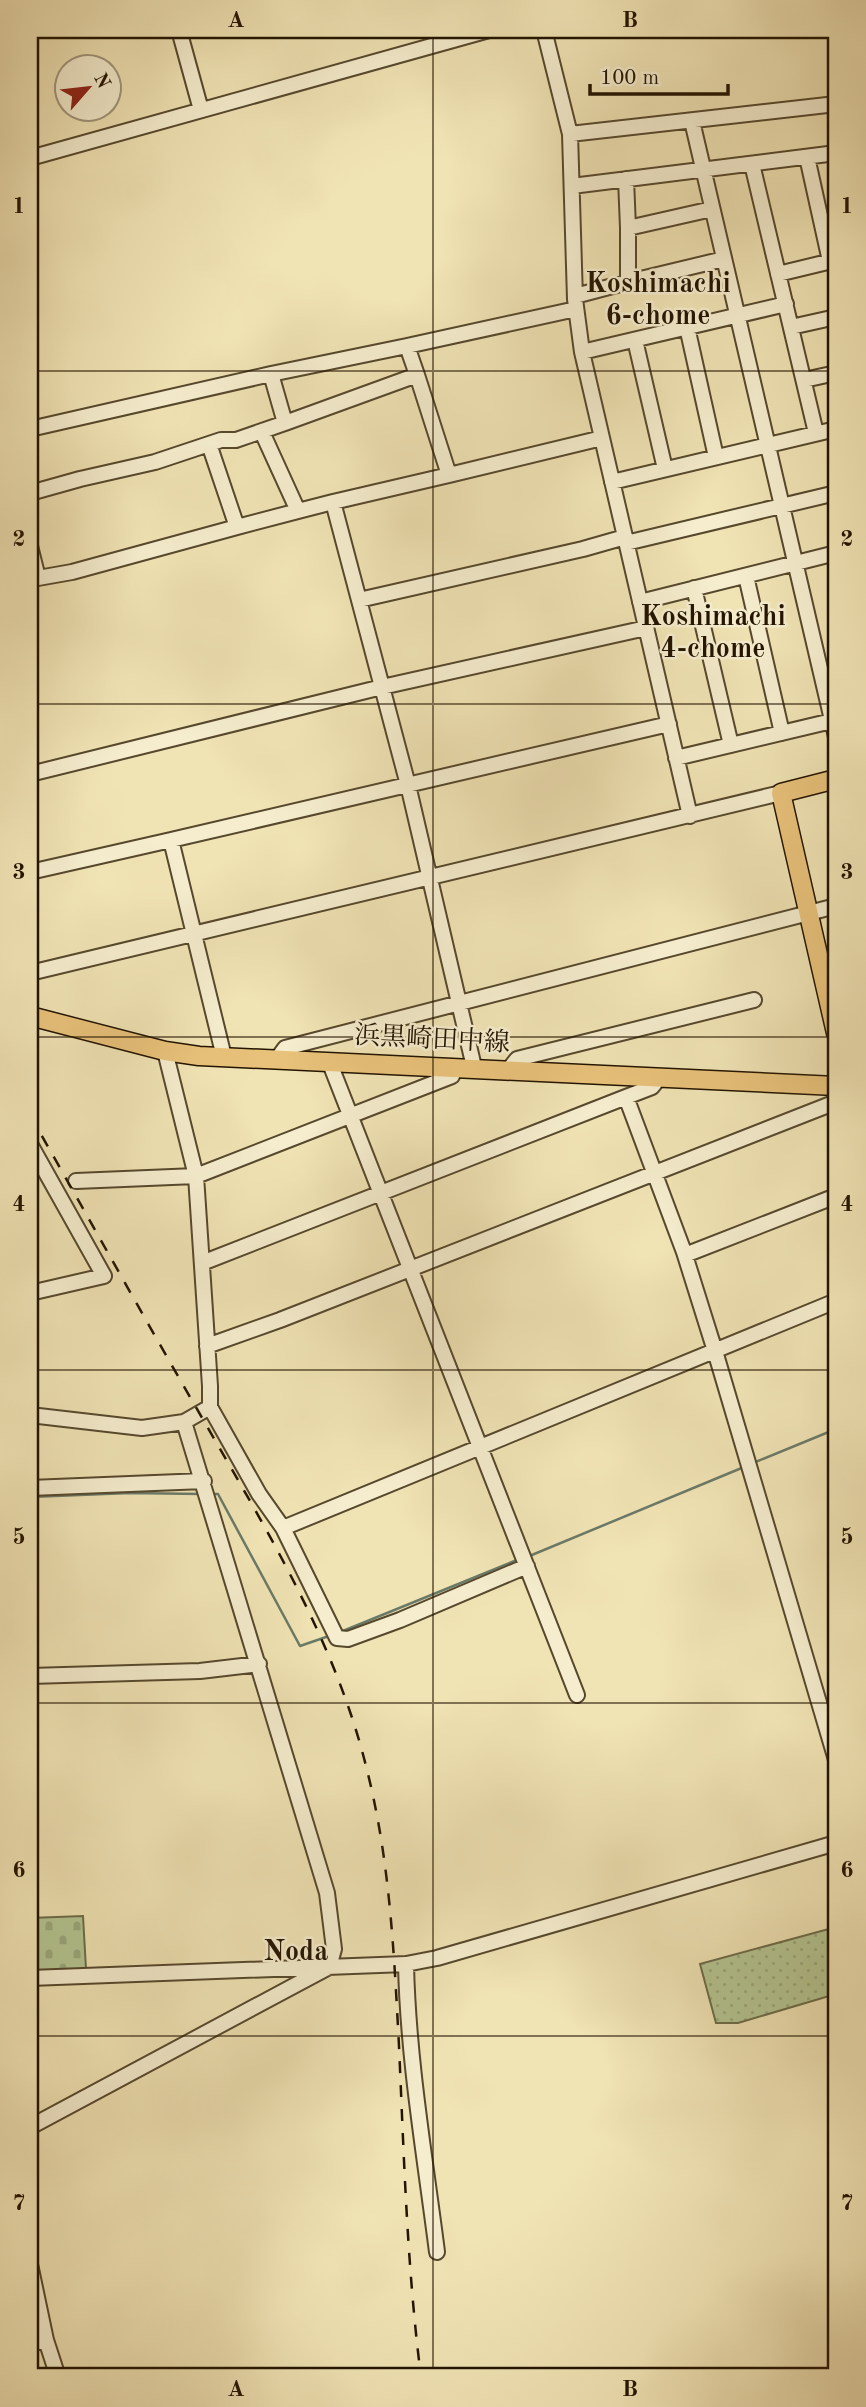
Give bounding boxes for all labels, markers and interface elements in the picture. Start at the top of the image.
text: A [227,9,245,32]
text: B [622,9,638,32]
north arrow [52,52,122,122]
scale bar [590,52,728,96]
text: 100 m [600,68,659,89]
text: N [89,70,113,92]
text: 1 [12,195,26,218]
text: 1 [840,195,854,218]
district label: Koshimachi 6-chome [585,271,731,331]
text: 2 [12,528,26,551]
text: 2 [840,528,854,551]
district label: Koshimachi 4-chome [640,604,786,664]
text: 3 [12,861,26,884]
text: 3 [840,861,854,884]
street label: 浜黒崎田中線 [353,1021,511,1057]
text: 4 [12,1193,26,1216]
text: 4 [840,1193,854,1216]
text: 5 [12,1526,26,1549]
text: 5 [840,1526,854,1549]
text: 6 [12,1859,26,1882]
text: 6 [840,1859,854,1882]
district label: Noda [264,1939,328,1967]
text: 7 [12,2192,26,2215]
text: 7 [840,2192,854,2215]
text: A [227,2378,245,2401]
text: B [622,2378,638,2401]

